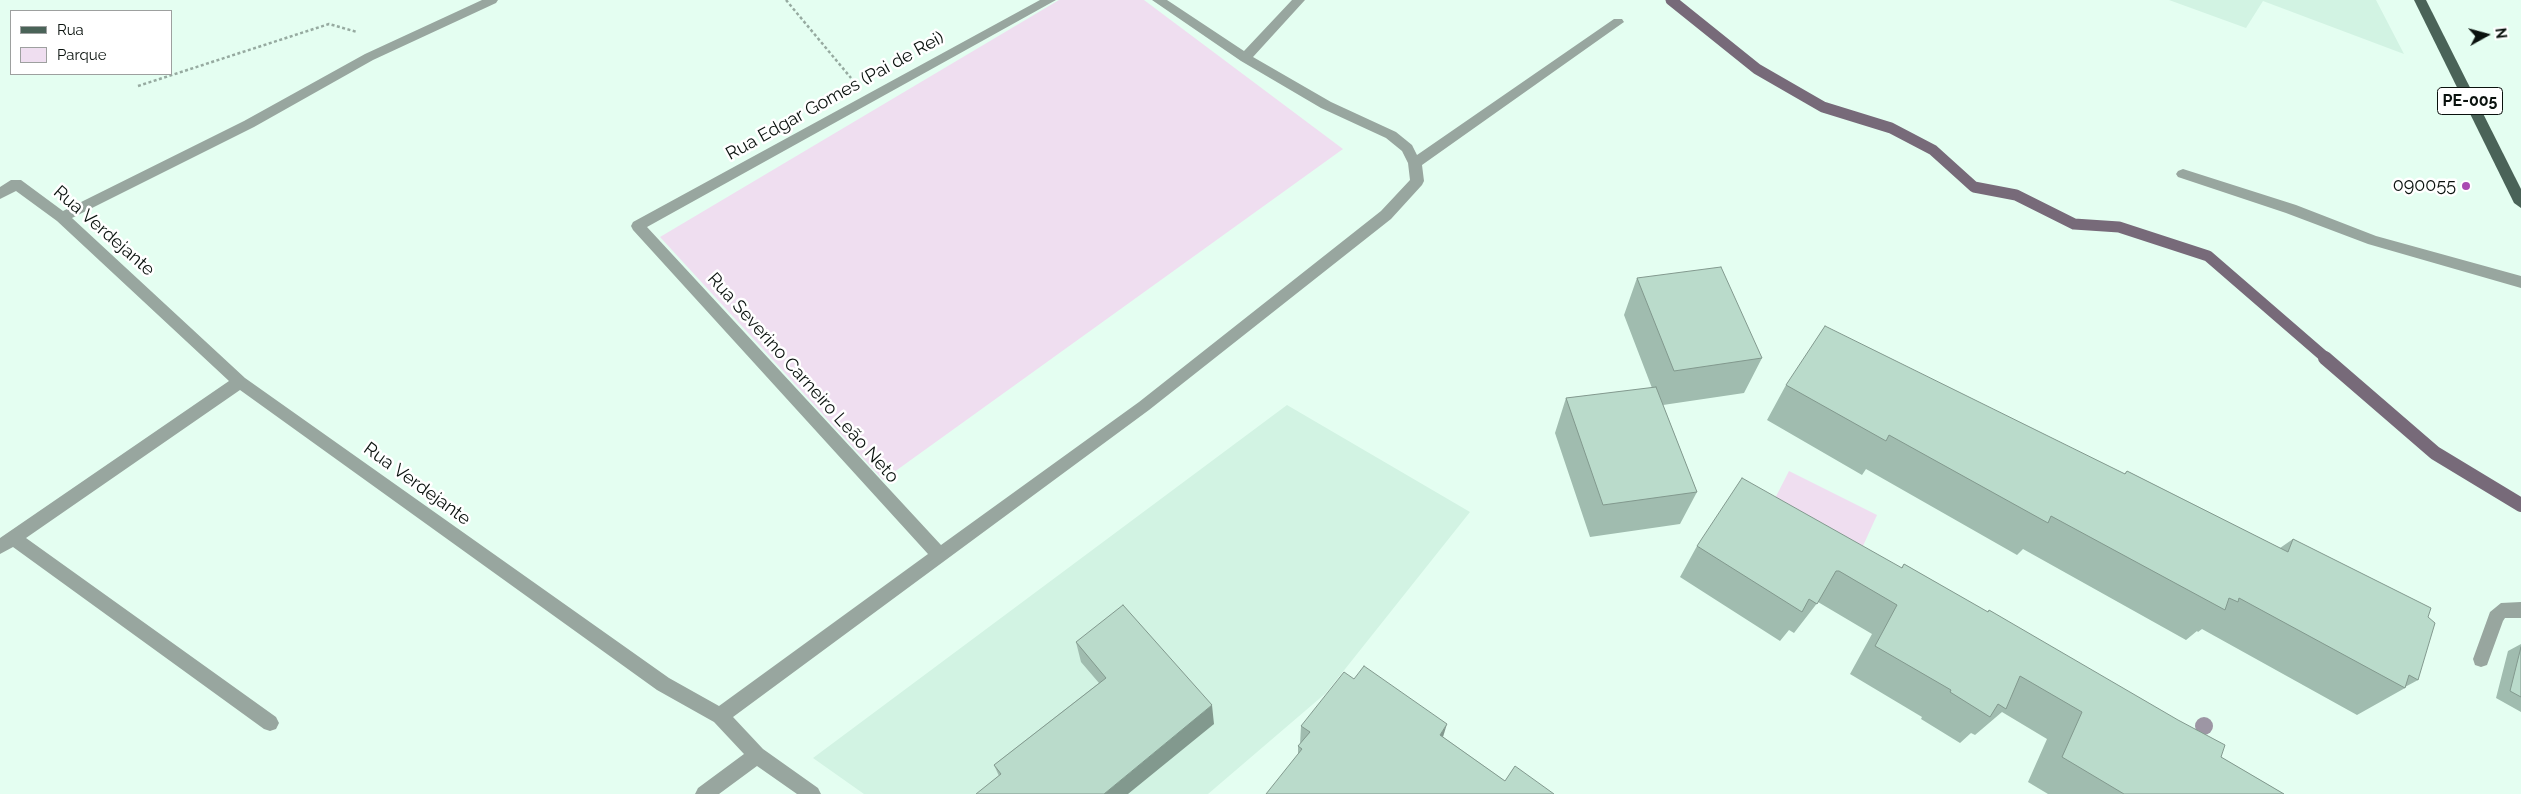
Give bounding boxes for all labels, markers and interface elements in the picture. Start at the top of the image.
legend [10,10,172,75]
north arrow [2461,10,2511,60]
text: Rua [57,21,84,39]
street label: Rua Edgar Gomes (Pai de Rei) [722,27,948,165]
text: N [2492,27,2509,39]
text: Parque [57,46,106,64]
road number: PE-005 [2438,88,2502,114]
place label: 090055 [2393,175,2456,197]
marker: 090055 [2460,180,2472,192]
street label: Rua Verdejante [49,181,159,281]
street label: Rua Severino Carneiro Leão Neto [703,268,903,488]
street label: Rua Verdejante [359,438,475,530]

